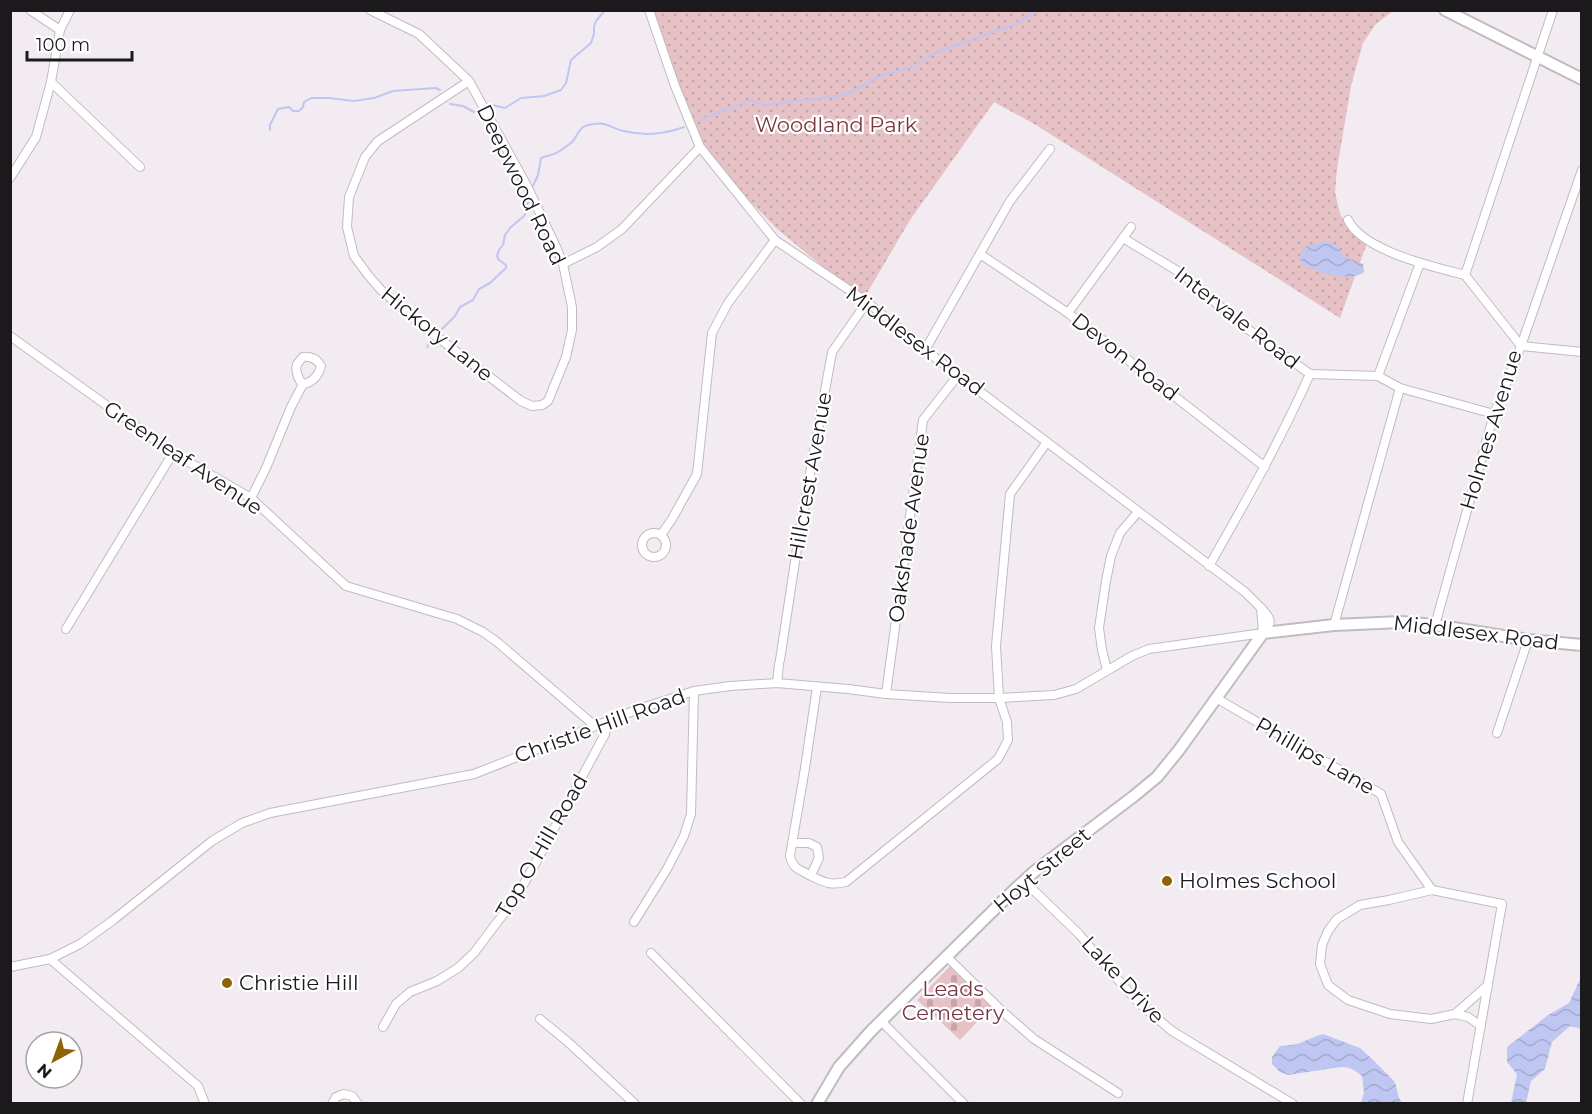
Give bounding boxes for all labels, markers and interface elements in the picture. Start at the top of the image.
scale bar [27,24,132,62]
text: 100 m [36,34,90,56]
street label: Deepwood Road [472,100,571,269]
park label: Woodland Park [755,112,918,137]
street label: Intervale Road [1170,261,1305,374]
street label: Middlesex Road [841,280,989,401]
street label: Hickory Lane [376,281,498,386]
street label: Devon Road [1067,307,1184,406]
street label: Holmes Avenue [1454,347,1527,513]
street label: Hillcrest Avenue [782,390,837,562]
street label: Greenleaf Avenue [99,395,267,520]
street label: Oakshade Avenue [883,432,934,624]
street label: Middlesex Road [1392,610,1560,655]
street label: Christie Hill Road [511,683,689,768]
street label: Phillips Lane [1251,711,1379,800]
street label: Top O Hill Road [490,770,593,922]
street label: Hoyt Street [988,822,1095,917]
place label: Holmes School [1179,868,1336,893]
marker: Holmes School [1160,874,1174,888]
street label: Lake Drive [1077,931,1170,1028]
place label: Christie Hill [239,970,359,995]
marker: Christie Hill [220,976,234,990]
park label: Leads Cemetery [902,976,1005,1025]
north arrow [24,1030,84,1090]
text: N [33,1060,56,1082]

